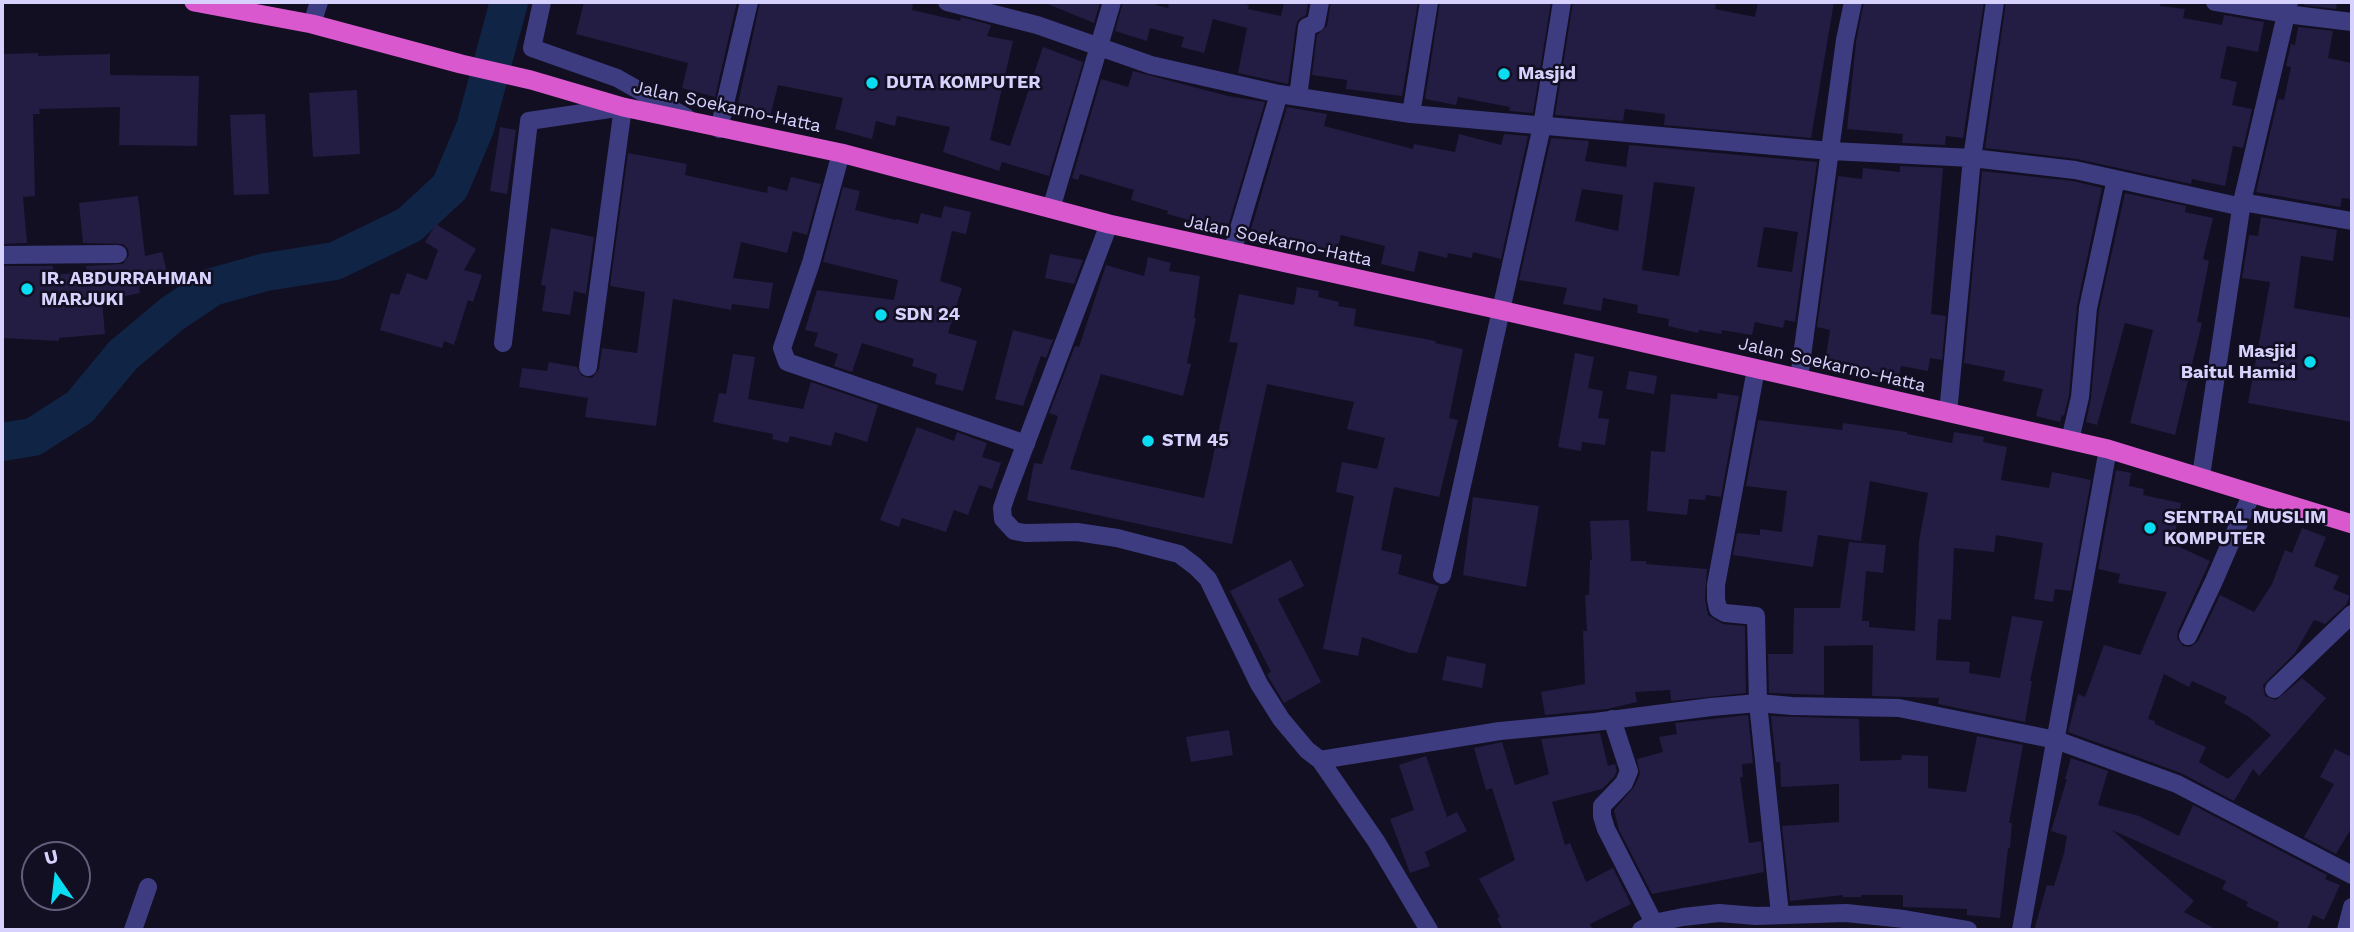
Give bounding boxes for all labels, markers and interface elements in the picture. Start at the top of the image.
place label: Masjid [1518,63,1576,85]
marker: Masjid [1496,66,1512,82]
place label: DUTA KOMPUTER [886,72,1041,94]
marker: DUTA KOMPUTER [864,75,880,91]
street label: Jalan Soekarno-Hatta [631,77,823,137]
street label: Jalan Soekarno-Hatta [1182,211,1374,271]
place label: IR. ABDURRAHMAN MARJUKI [41,268,212,310]
marker: IR. ABDURRAHMAN MARJUKI [19,281,35,297]
place label: SDN 24 [895,304,960,326]
marker: SDN 24 [873,307,889,323]
street label: Jalan Soekarno-Hatta [1736,333,1928,397]
place label: Masjid Baitul Hamid [2181,341,2296,384]
marker: Masjid Baitul Hamid [2302,354,2318,370]
place label: STM 45 [1162,430,1229,452]
marker: STM 45 [1140,433,1156,449]
place label: SENTRAL MUSLIM KOMPUTER [2164,507,2326,550]
marker: SENTRAL MUSLIM KOMPUTER [2142,520,2158,536]
north arrow [21,841,91,911]
text: U [42,844,61,870]

